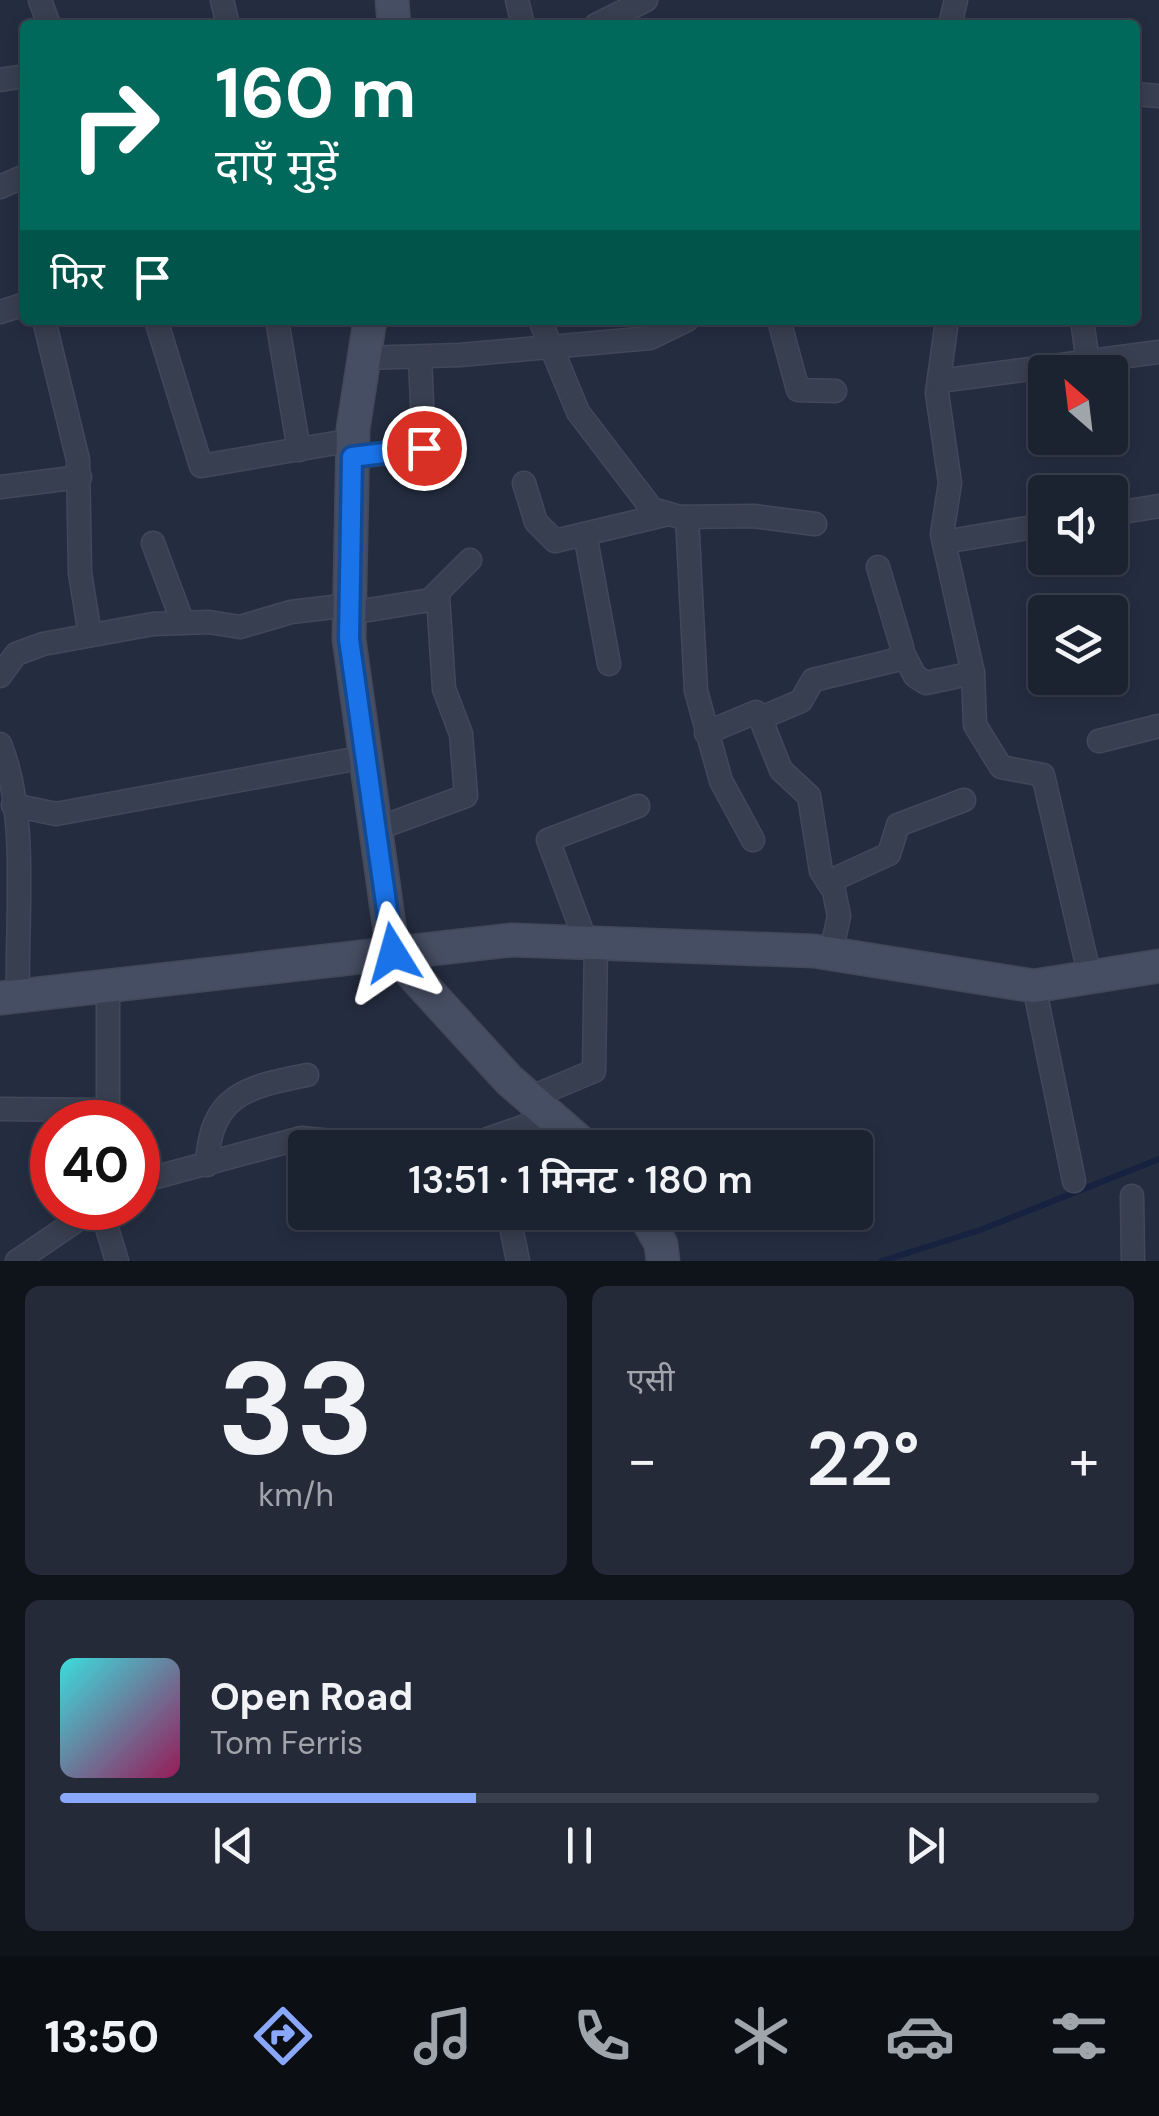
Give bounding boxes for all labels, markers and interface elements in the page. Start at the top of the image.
text: 160 m [215,48,416,139]
icon: right [50,60,180,190]
text: दाएँ मुड़ें [215,136,338,195]
icon: arrive [125,250,180,305]
text: फिर [50,251,105,301]
north arrow [1028,355,1128,455]
map controls [1028,355,1128,695]
pin [382,406,467,491]
icon: arrive [397,421,452,476]
button: sound [1028,475,1128,575]
button: layers [1028,595,1128,695]
position arrow [341,901,445,1005]
speed limit sign: 40 [30,1100,160,1230]
text: 13:51 · 1 मिनट · 180 m [408,1155,753,1205]
text: 33 [218,1324,374,1493]
text: एसी [627,1359,675,1401]
text: 22° [806,1411,920,1508]
text: − [627,1424,657,1496]
text: + [1069,1424,1099,1496]
text: km/h [258,1474,334,1516]
text: Open Road [210,1672,413,1722]
text: Tom Ferris [210,1722,363,1764]
icon: previous [206,1818,261,1873]
icon: pause [552,1818,607,1873]
icon: next [898,1818,953,1873]
icon: directions [248,2001,318,2071]
icon: music [408,2001,478,2071]
icon: phone [567,2001,637,2071]
icon: climate [726,2001,796,2071]
icon: car [885,2001,955,2071]
icon: filters [1044,2001,1114,2071]
text: 13:50 [45,2007,159,2066]

